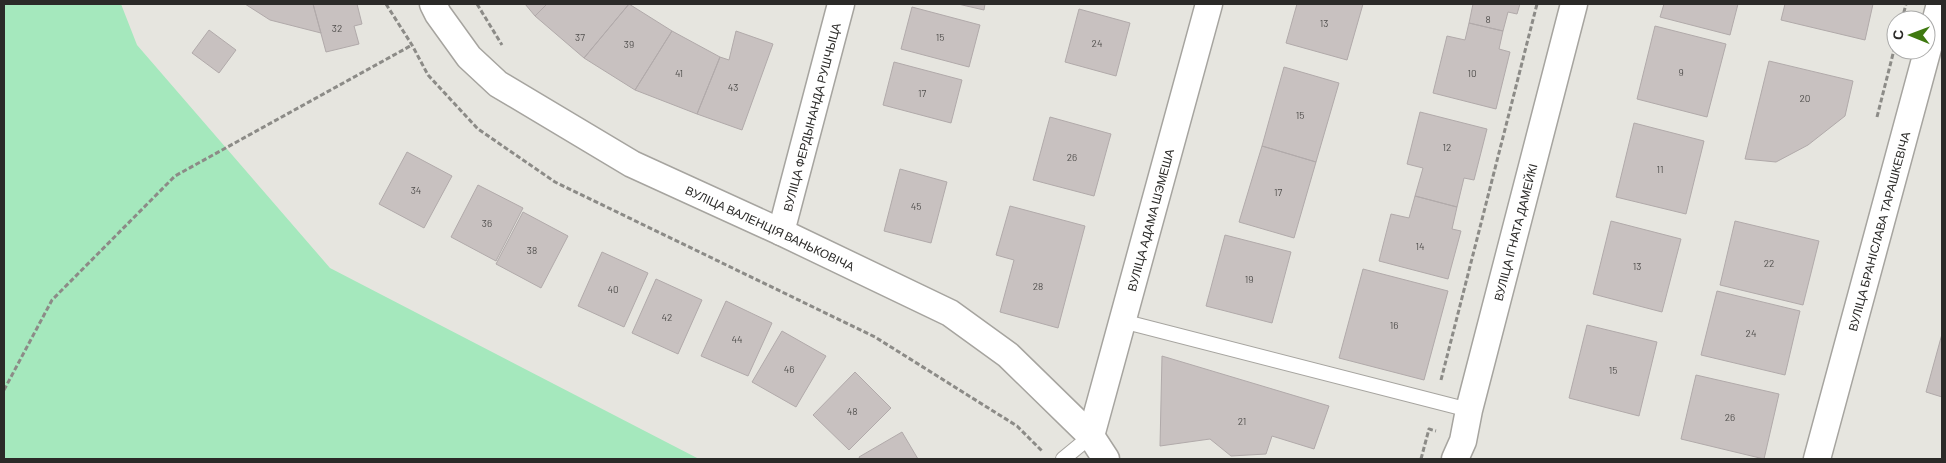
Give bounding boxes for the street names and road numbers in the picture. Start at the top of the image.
street label: ВУЛІЦА ФЕРДЫНАНДА РУШЧЫЦА [780,21,843,213]
street label: ВУЛІЦА БРАНІСЛАВА ТАРАШКЕВІЧА [1845,130,1912,333]
street label: ВУЛІЦА АДАМА ШЭМЕША [1124,147,1176,293]
street label: ВУЛІЦА ІГНАТА ДАМЕЙКІ [1491,162,1539,302]
street label: ВУЛІЦА ВАЛЕНЦІЯ ВАНЬКОВІЧА [683,182,857,273]

